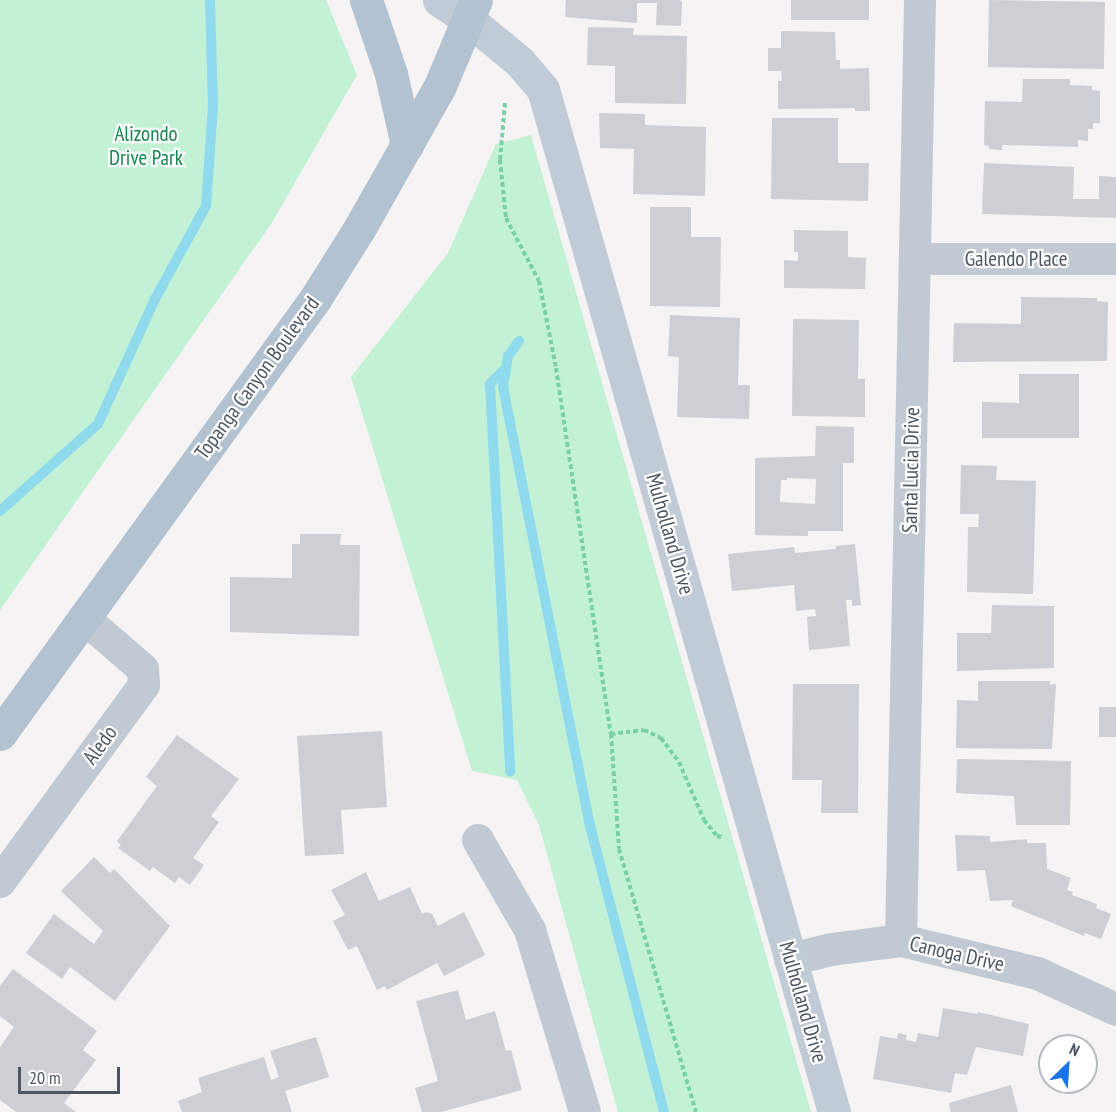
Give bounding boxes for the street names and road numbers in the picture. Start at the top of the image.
street label: Galendo Place [965,246,1067,272]
street label: Topanga Canyon Boulevard [189,292,325,464]
street label: Santa Lucia Drive [897,407,925,533]
street label: Mulholland Drive [641,471,699,597]
street label: Aledo [78,721,122,769]
street label: Canoga Drive [907,931,1007,977]
street label: Mulholland Drive [774,939,832,1065]

